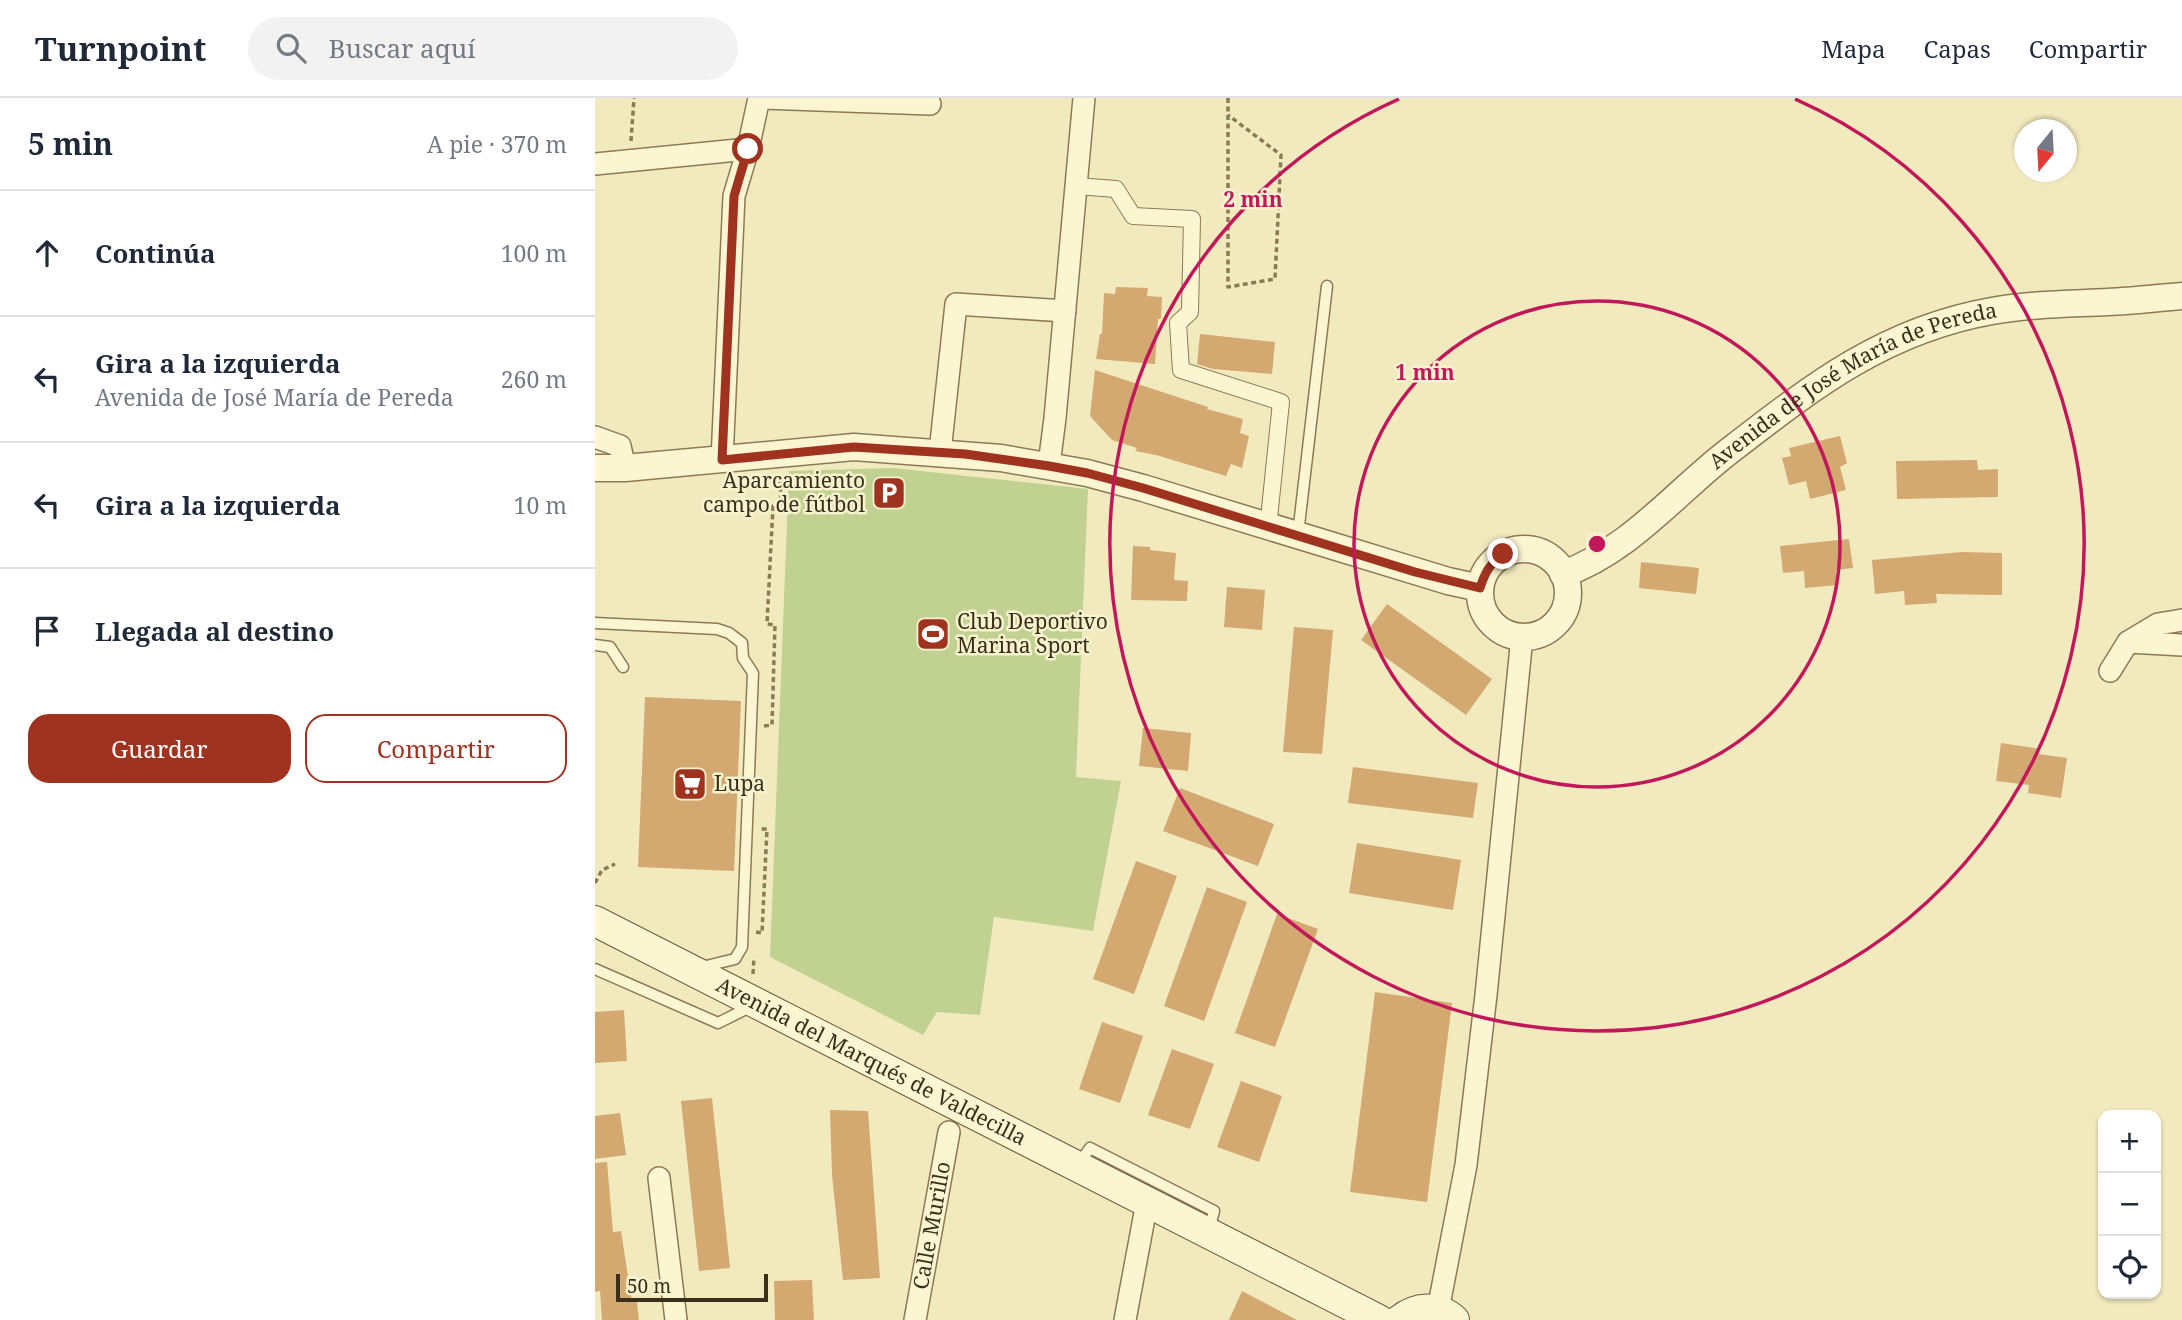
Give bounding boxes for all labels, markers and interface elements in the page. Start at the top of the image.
search box [248,17,738,80]
text: Turnpoint [35,26,206,71]
icon: search [272,29,310,67]
text: Buscar aquí [328,30,475,66]
text: Mapa [1821,32,1885,65]
text: Capas [1923,32,1991,65]
text: Compartir [2029,32,2147,65]
north arrow [2014,119,2077,182]
text: 5 min [28,123,113,164]
text: A pie · 370 m [427,128,567,160]
route start [732,133,763,164]
text: 2 min [1223,185,1283,213]
icon: ahead [28,234,66,272]
text: Continúa [95,235,216,271]
text: 100 m [501,237,567,269]
street label: Avenida de José María de Pereda [1703,295,1999,475]
text: Gira a la izquierda [95,345,341,381]
text: 1 min [1395,358,1455,386]
icon: left [28,360,66,398]
text: 260 m [501,363,567,395]
text: Avenida de José María de Pereda [95,381,454,413]
place label: Aparcamiento campo de fútbol [703,466,865,518]
parking icon: Aparcamiento campo de fútbol [870,474,908,512]
icon: left [28,486,66,524]
text: Gira a la izquierda [95,487,341,523]
text: 10 m [514,489,567,521]
centre of rings [1585,532,1609,556]
route end [1487,538,1518,569]
place label: Club Deportivo Marina Sport [957,607,1108,659]
icon: arrive [28,612,66,650]
text: Llegada al destino [95,613,334,649]
sports icon: Club Deportivo Marina Sport [914,615,952,653]
button: Guardar [28,714,291,783]
button: Compartir [305,714,567,783]
supermarket icon: Lupa [671,765,709,803]
place label: Lupa [714,769,765,797]
street label: Avenida del Marqués de Valdecilla [712,970,1032,1151]
map controls [2098,1110,2161,1299]
button: + [2098,1110,2161,1173]
street label: Calle Murillo [906,1159,956,1291]
button: − [2098,1173,2161,1236]
button: locate [2098,1236,2161,1299]
scale bar [616,1271,768,1303]
text: 50 m [627,1273,671,1299]

